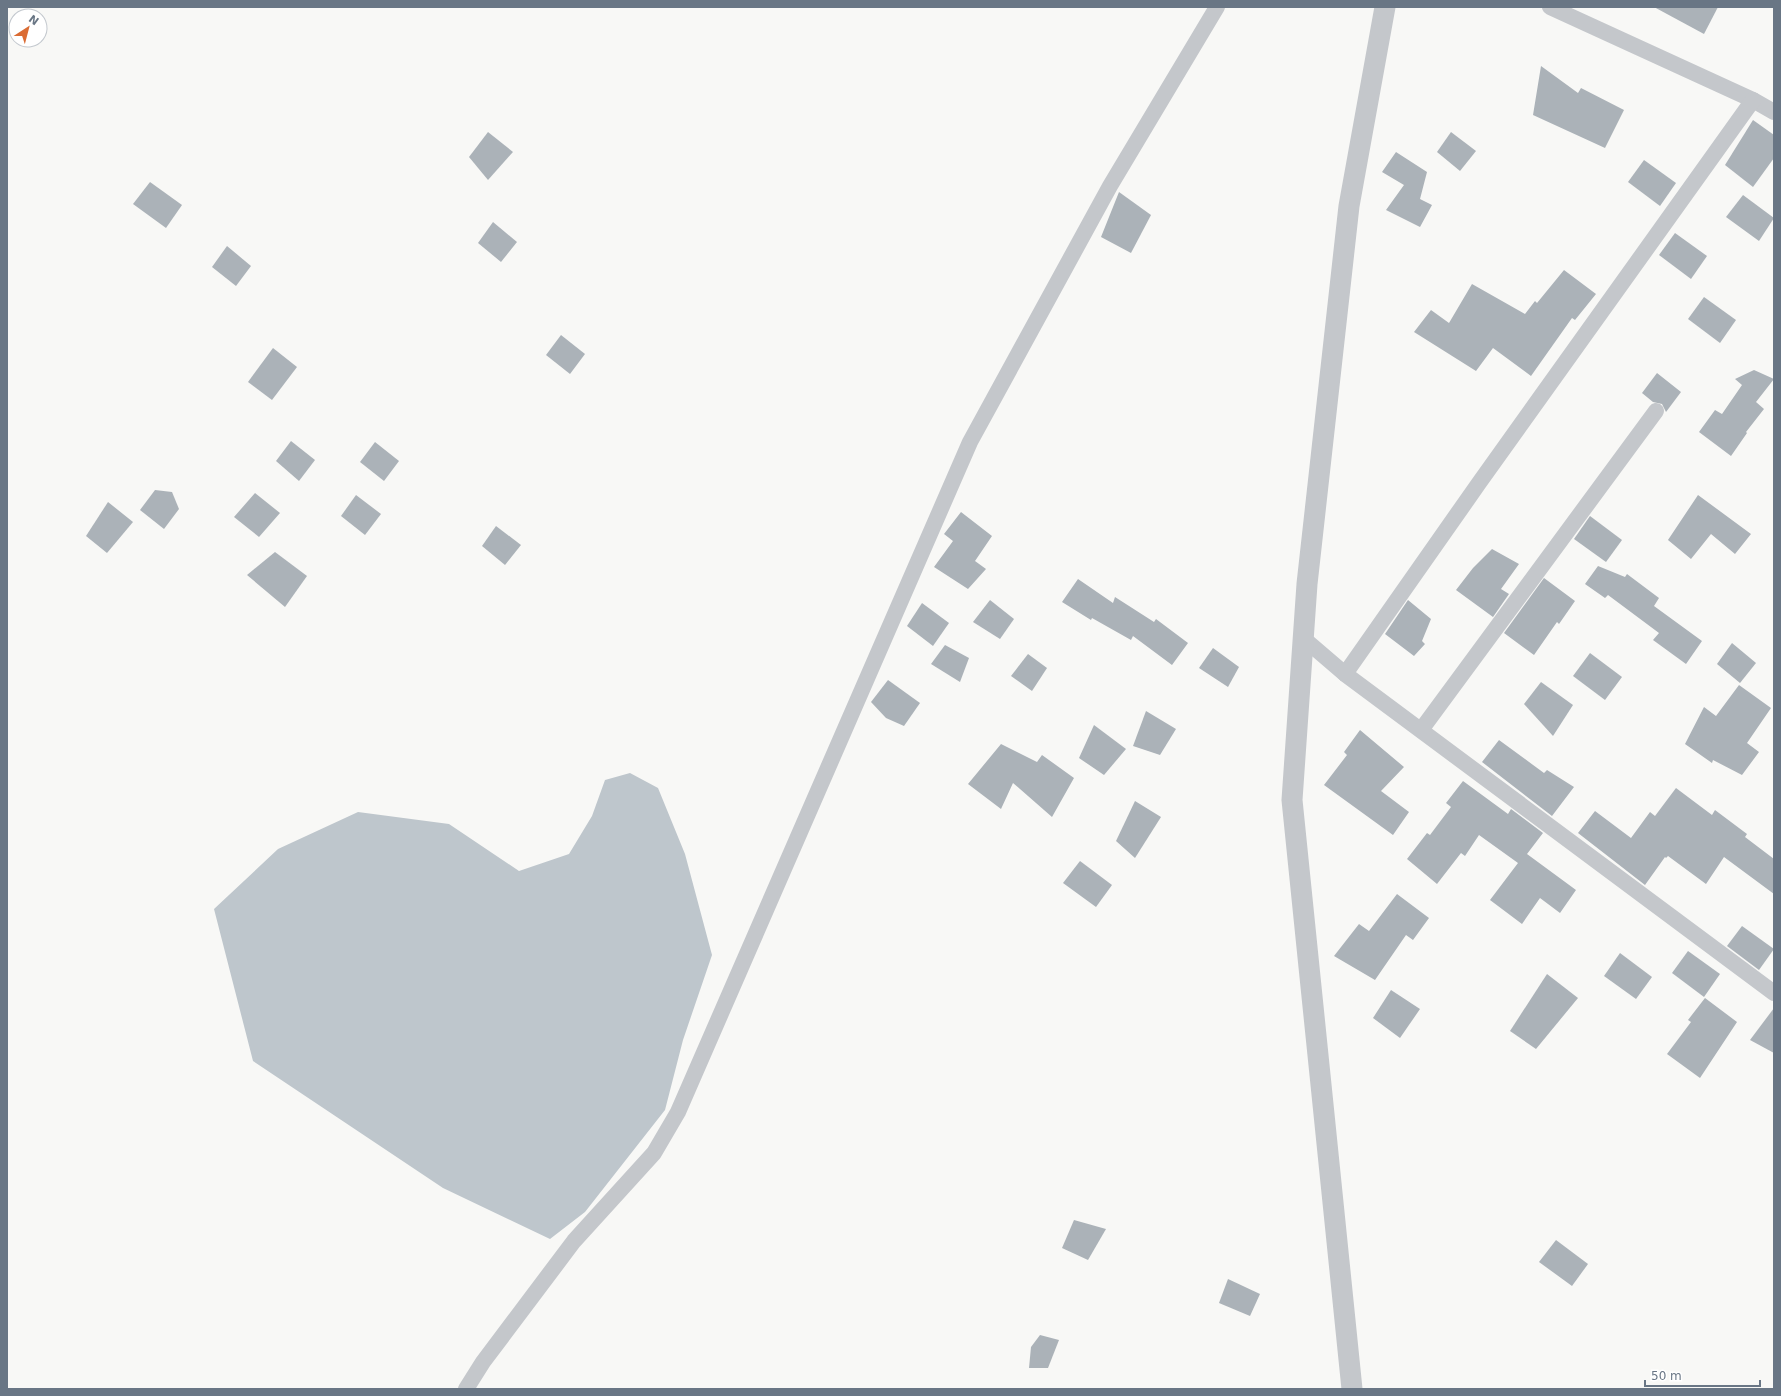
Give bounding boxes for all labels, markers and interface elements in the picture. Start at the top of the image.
north arrow [8,8,48,48]
text: N [26,12,41,28]
scale bar [1645,1362,1760,1388]
text: 50 m [1651,1369,1682,1383]

